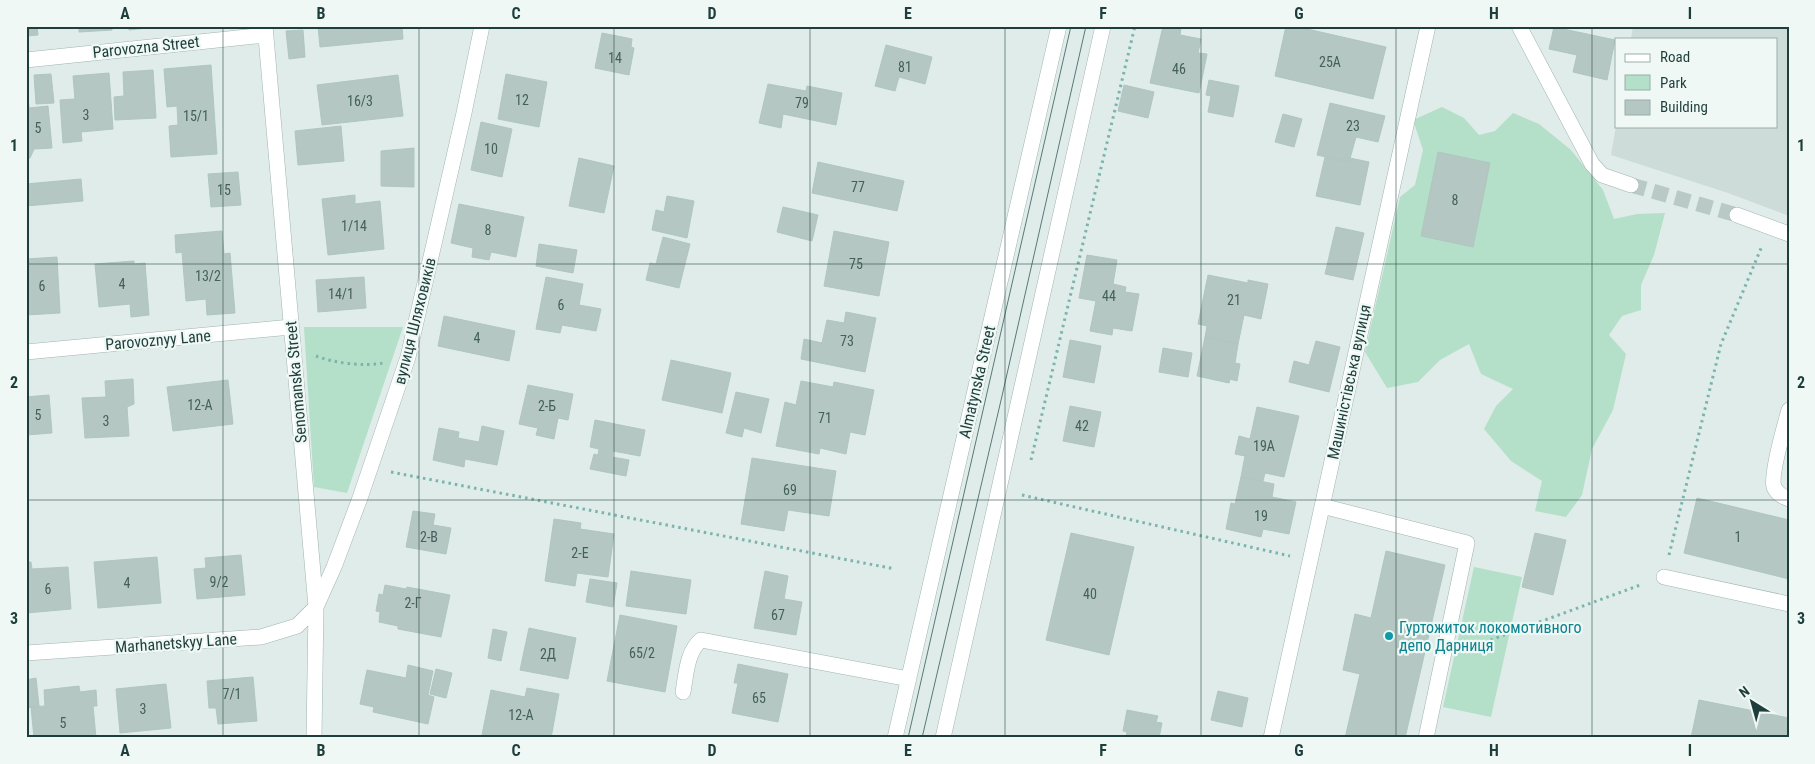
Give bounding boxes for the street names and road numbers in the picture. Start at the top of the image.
street label: Parovozna Street [92,32,201,62]
street label: вулиця Шляховиків [390,256,440,386]
street label: Машиністівська вулиця [1323,303,1375,461]
street label: Senomanska Street [281,320,311,444]
street label: Almatynska Street [955,324,999,440]
street label: Parovoznyy Lane [104,326,212,354]
street label: Marhanetskyy Lane [114,629,238,657]

